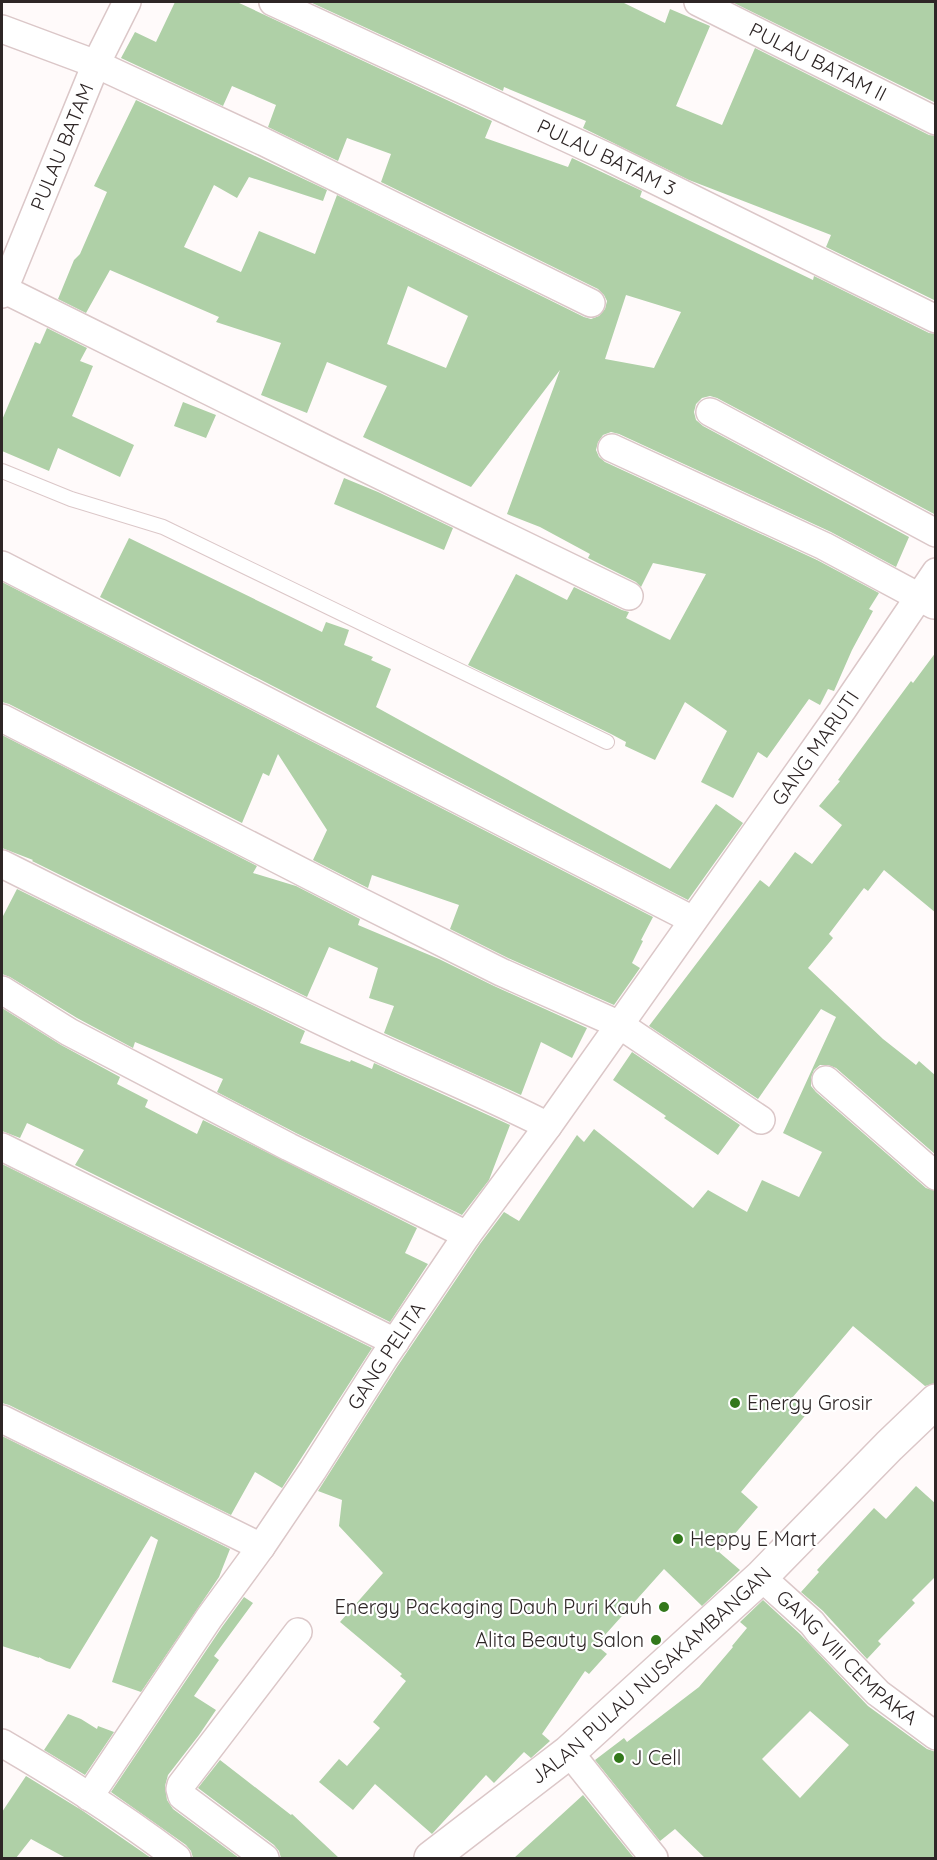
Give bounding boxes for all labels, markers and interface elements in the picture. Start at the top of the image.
street label: PULAU BATAM II [745,17,891,106]
street label: PULAU BATAM [25,79,99,214]
street label: PULAU BATAM 3 [533,113,680,201]
street label: GANG MARUTI [766,686,864,810]
street label: GANG PELITA [341,1297,430,1414]
place label: Energy Grosir [747,1390,873,1415]
marker: Energy Grosir [728,1396,742,1410]
place label: Heppy E Mart [690,1526,817,1551]
marker: Heppy E Mart [671,1532,685,1546]
street label: JALAN PULAU NUSAKAMBANGAN [525,1561,776,1789]
street label: GANG VIII CEMPAKA [771,1584,923,1730]
place label: Energy Packaging Dauh Puri Kauh [334,1594,652,1619]
marker: Energy Packaging Dauh Puri Kauh [657,1600,671,1614]
place label: Alita Beauty Salon [475,1627,644,1652]
marker: Alita Beauty Salon [649,1633,663,1647]
place label: J Cell [631,1745,681,1770]
marker: J Cell [612,1751,626,1765]

